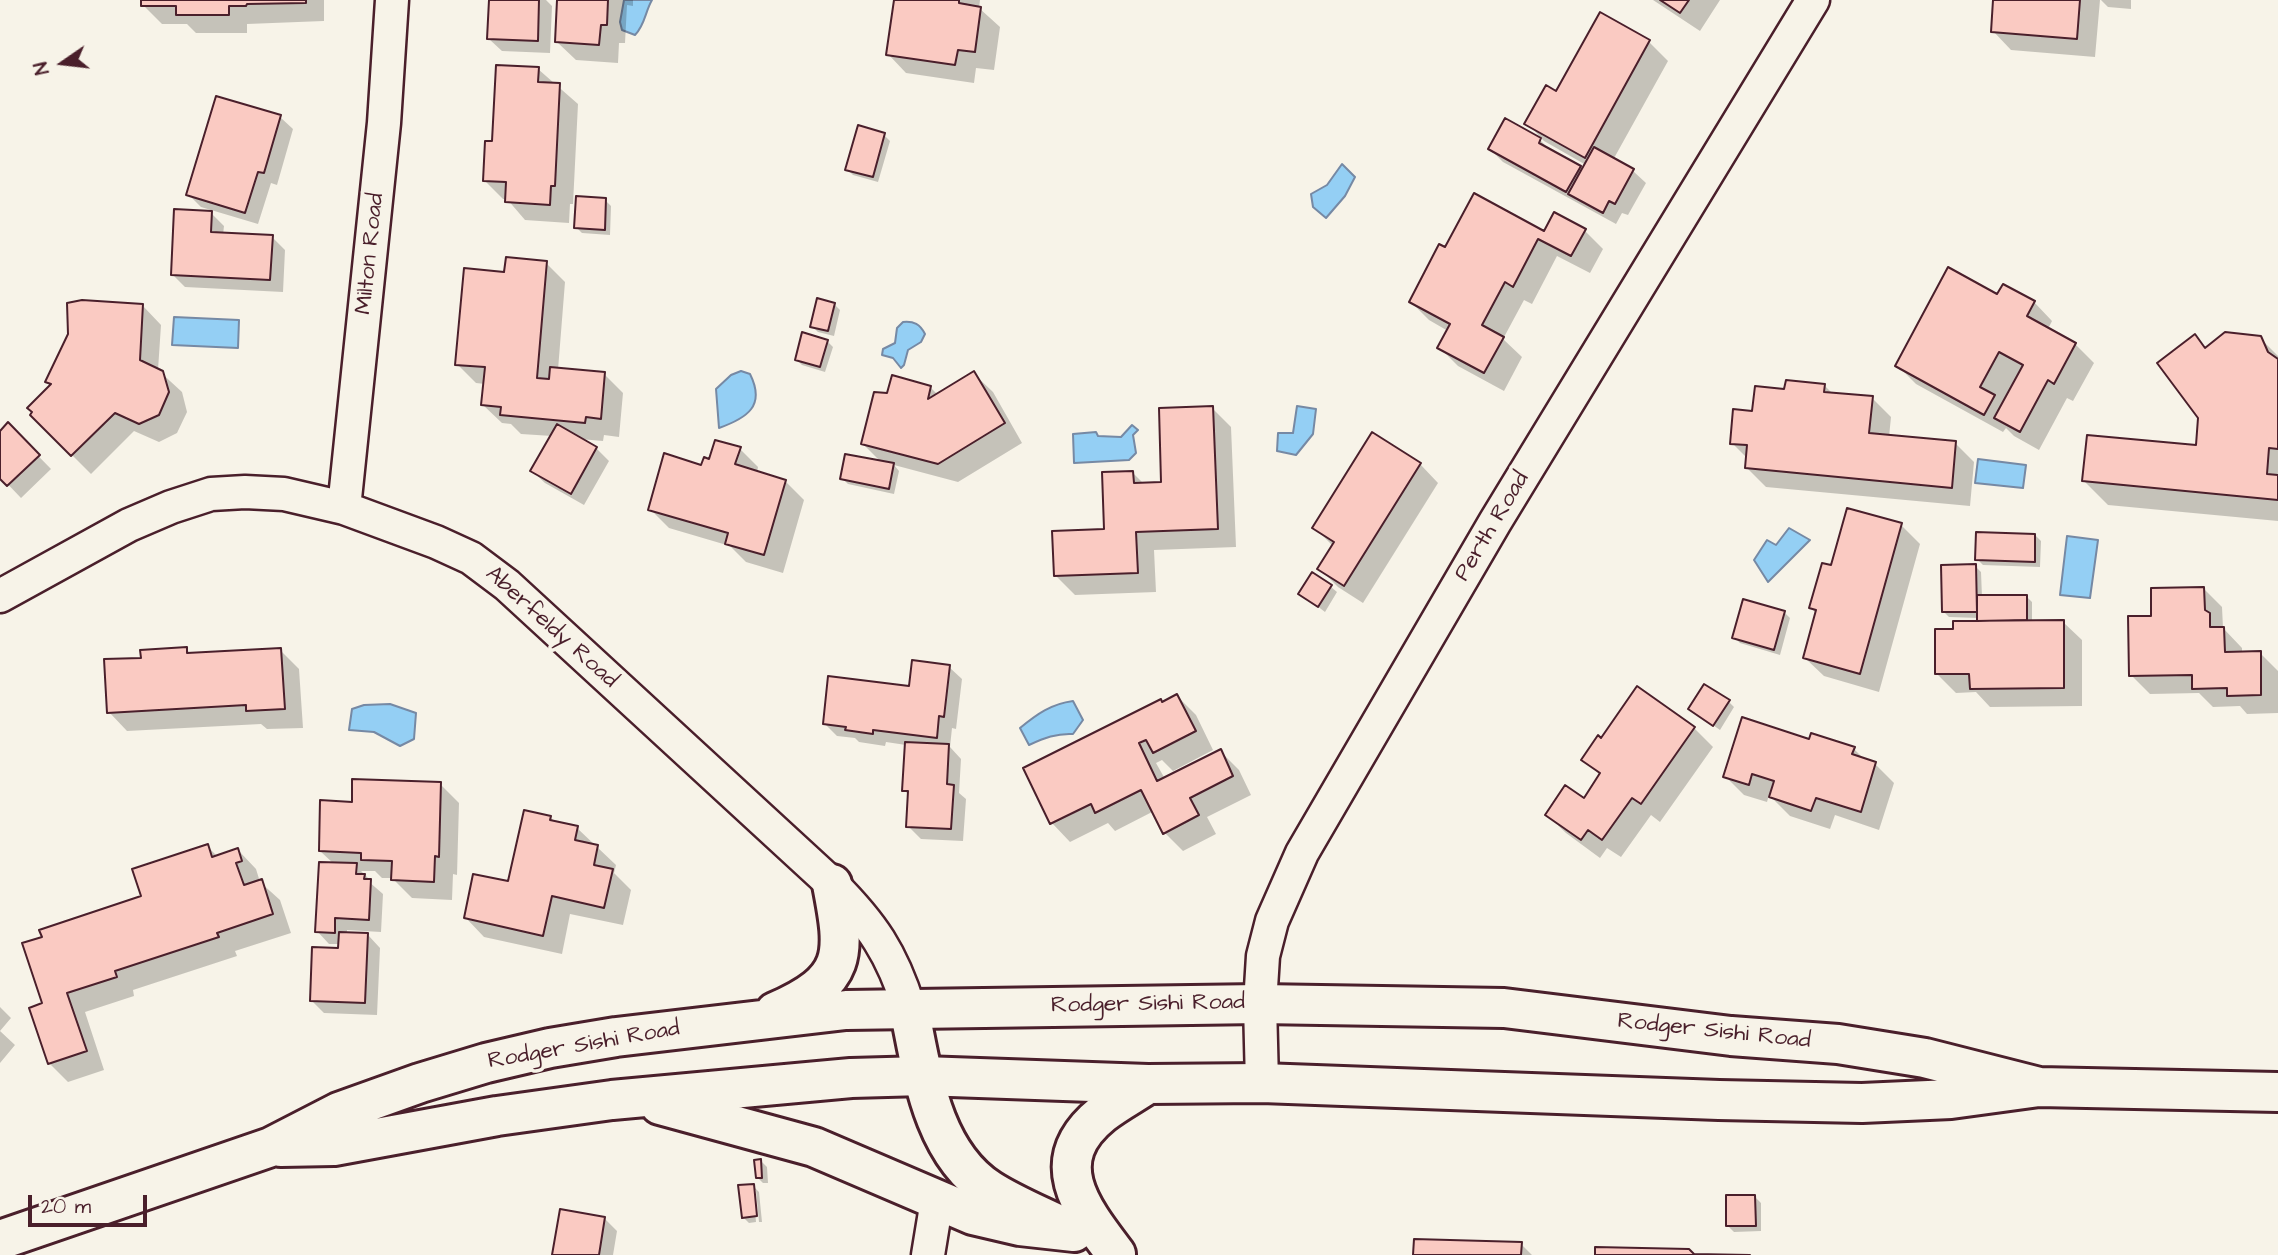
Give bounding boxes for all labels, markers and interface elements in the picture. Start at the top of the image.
north arrow [28,28,98,98]
text: N [28,59,57,77]
street label: Milton Road [351,192,391,316]
street label: Perth Road [1450,467,1536,587]
street label: Aberfeldy Road [479,561,623,695]
street label: Rodger Sishi Road [1051,990,1245,1020]
street label: Rodger Sishi Road [1616,1008,1812,1056]
street label: Rodger Sishi Road [486,1016,682,1076]
scale bar [32,1182,150,1226]
text: 20 m [41,1192,91,1221]

